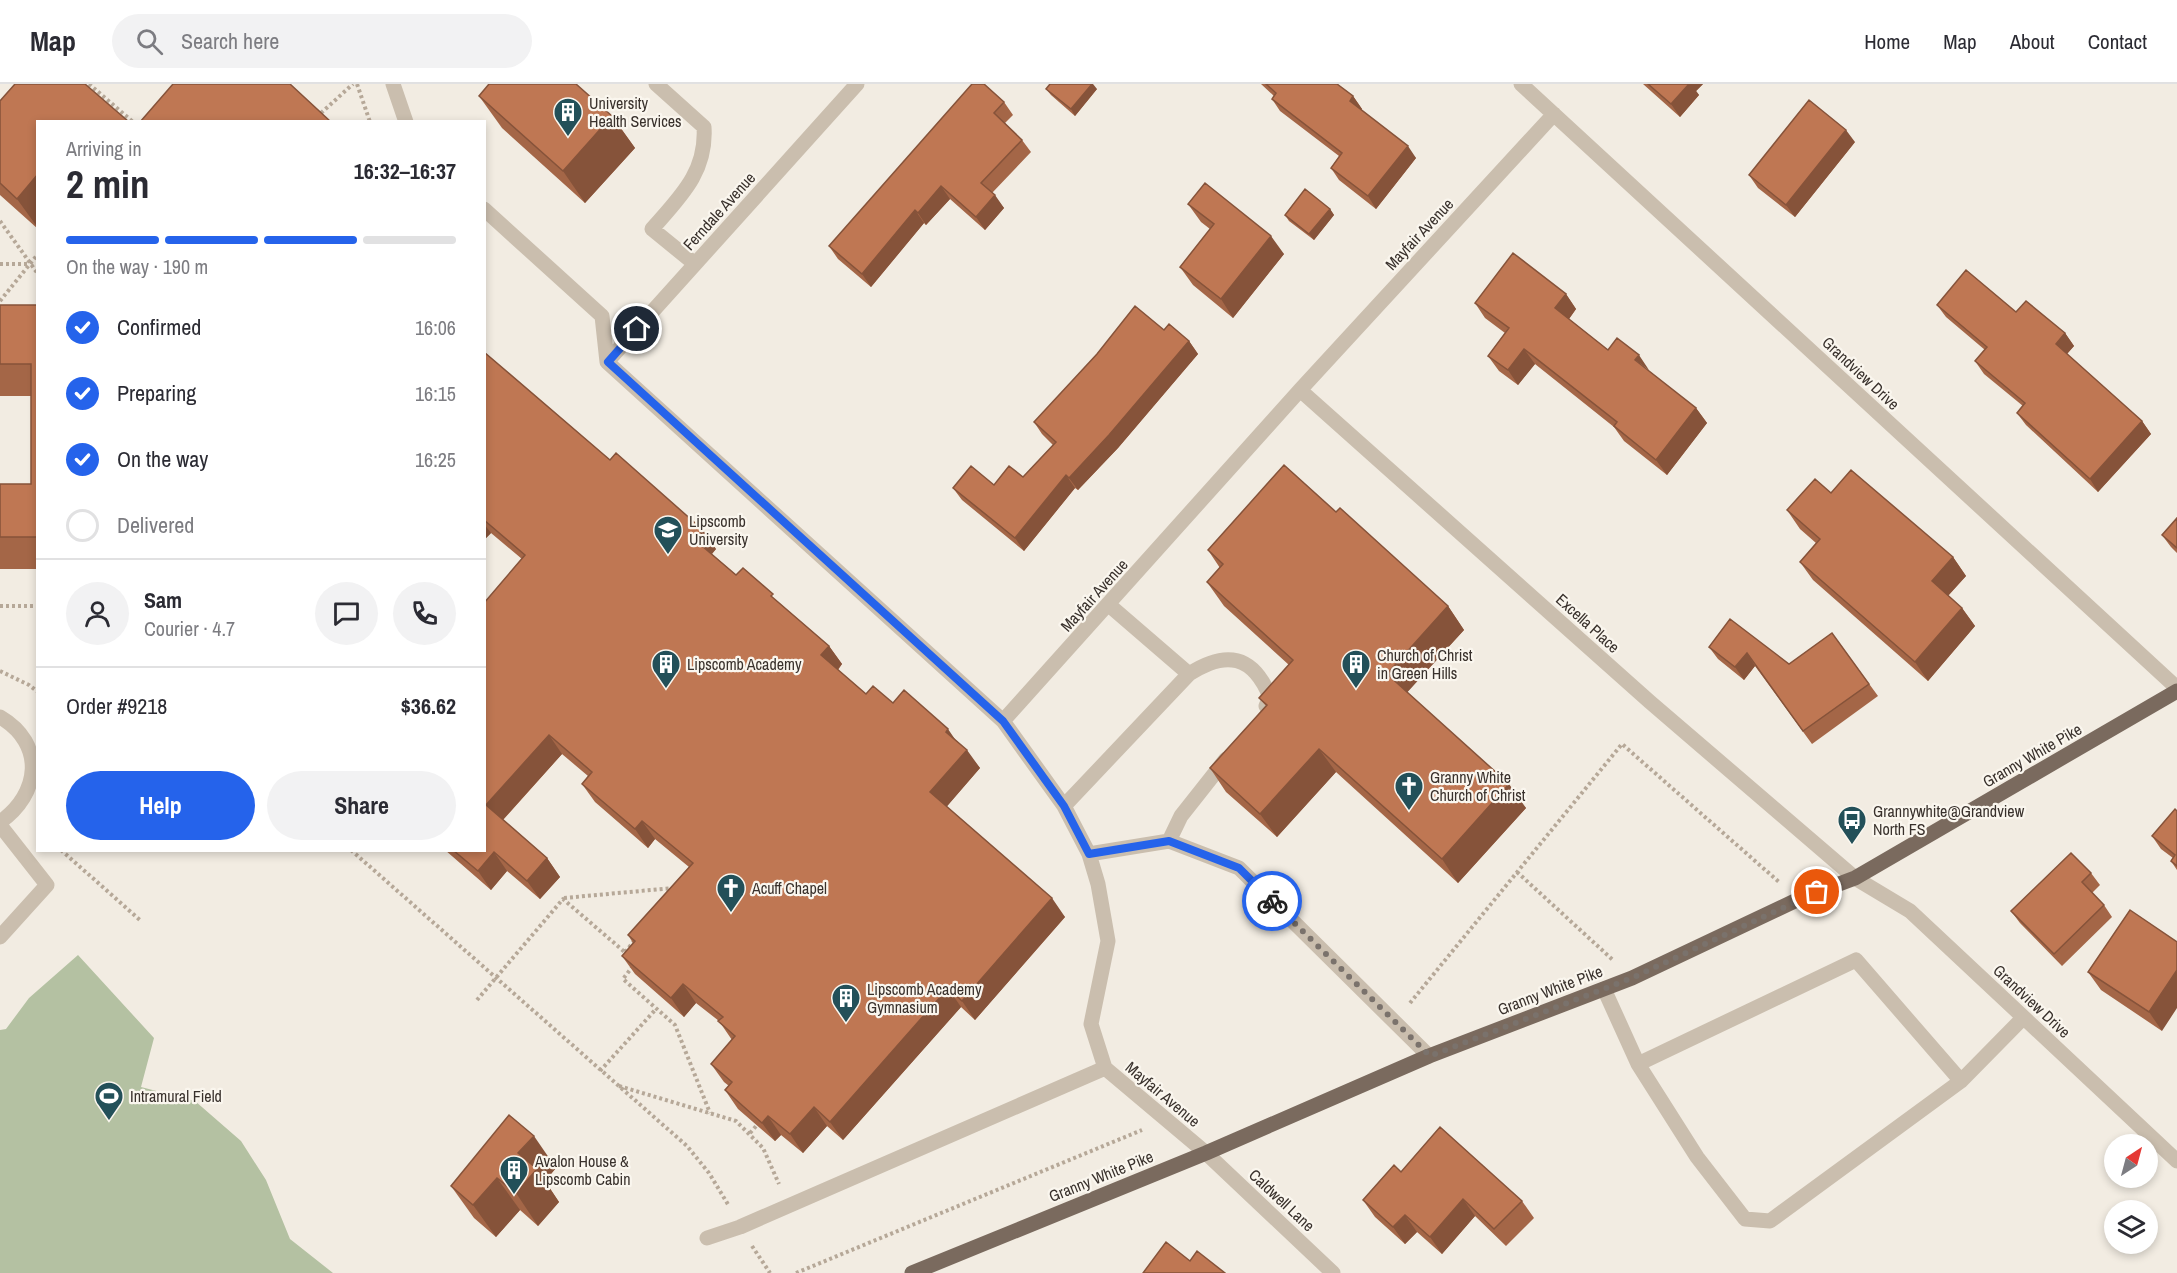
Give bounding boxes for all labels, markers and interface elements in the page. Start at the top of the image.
search box [112,14,532,68]
text: Map [30,22,76,60]
icon: search [133,25,166,58]
text: Search here [181,26,279,56]
text: Home [1864,27,1910,56]
text: Map [1943,27,1977,56]
text: About [2010,27,2055,56]
text: Contact [2088,27,2147,56]
place label: University Health Services [589,92,682,132]
building icon: University Health Services [552,96,584,138]
text: Arriving in [66,135,142,162]
text: 16:32–16:37 [354,156,456,186]
text: 2 min [66,158,150,210]
street label: Ferndale Avenue [678,167,760,255]
street label: Mayfair Avenue [1380,193,1458,275]
text: On the way · 190 m [66,253,208,280]
pin [611,303,662,354]
icon: check [66,311,99,344]
text: Confirmed [117,312,201,342]
icon: home [620,312,653,345]
text: 16:06 [415,314,456,341]
street label: Grandview Drive [1818,331,1904,415]
icon: check [66,377,99,410]
text: Preparing [117,378,196,408]
text: 16:15 [415,380,456,407]
icon: check [66,443,99,476]
text: On the way [117,444,208,474]
text: 16:25 [415,446,456,473]
text: Delivered [117,510,194,540]
place label: Lipscomb University [689,510,748,550]
school or university icon: Lipscomb University [652,514,684,556]
street label: Mayfair Avenue [1055,554,1133,636]
button: person [66,582,129,645]
button: chat [315,582,378,645]
button: phone [393,582,456,645]
text: Sam [144,585,182,615]
street label: Excella Place [1551,588,1625,658]
text: Courier · 4.7 [144,615,235,642]
place label: Church of Christ in Green Hills [1377,644,1473,684]
building icon: Lipscomb Academy [650,648,682,690]
building icon: Church of Christ in Green Hills [1340,648,1372,690]
place label: Lipscomb Academy [687,653,802,675]
text: Order #9218 [66,691,167,721]
text: $36.62 [401,691,456,721]
street label: Granny White Pike [1978,718,2086,792]
place label: Granny White Church of Christ [1430,766,1526,806]
church icon: Granny White Church of Christ [1393,770,1425,812]
button: Help [66,771,255,840]
button: Share [267,771,456,840]
place label: Grannywhite@Grandview North FS [1873,800,2025,840]
bus stop icon: Grannywhite@Grandview North FS [1836,804,1868,846]
pin [1791,866,1842,917]
courier [1242,871,1302,931]
church icon: Acuff Chapel [715,872,747,914]
icon: bag [1800,875,1833,908]
place label: Acuff Chapel [751,877,827,899]
icon: bike [1256,885,1289,918]
street label: Grandview Drive [1989,959,2075,1043]
street label: Granny White Pike [1494,960,1606,1020]
place label: Lipscomb Academy Gymnasium [867,978,982,1018]
building icon: Lipscomb Academy Gymnasium [830,982,862,1024]
street label: Mayfair Avenue [1121,1056,1205,1132]
sports icon: Intramural Field [93,1080,125,1122]
place label: Intramural Field [130,1085,222,1107]
north arrow [2104,1134,2158,1188]
map controls [2104,1134,2158,1254]
street label: Granny White Pike [1045,1145,1157,1207]
place label: Avalon House & Lipscomb Cabin [534,1150,631,1190]
building icon: Avalon House & Lipscomb Cabin [498,1154,530,1196]
street label: Caldwell Lane [1244,1164,1320,1236]
button: layers [2104,1200,2158,1254]

